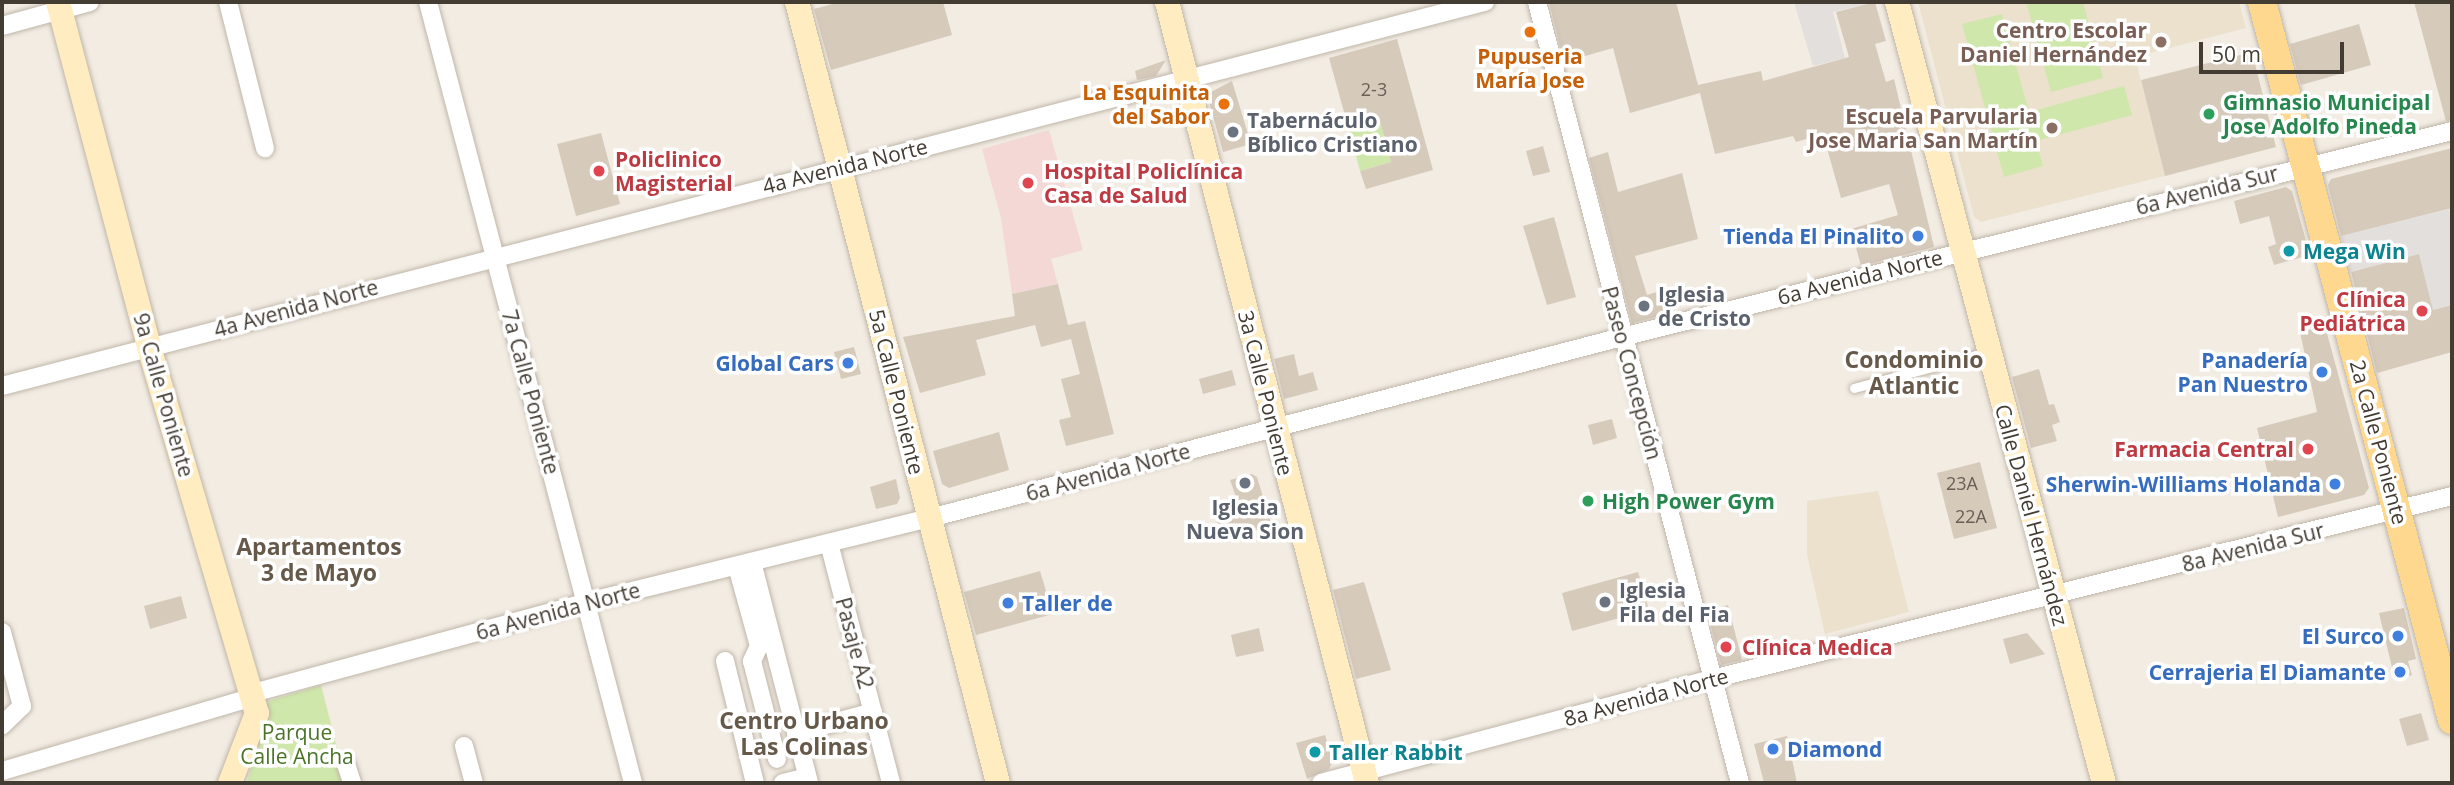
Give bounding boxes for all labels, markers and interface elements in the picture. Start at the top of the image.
place label: Centro Escolar Daniel Hernández [1960,17,2147,67]
marker: Pupuseria María Jose [1522,24,1538,40]
scale bar [2202,28,2347,72]
marker: Centro Escolar Daniel Hernández [2153,34,2169,50]
text: 50 m [2212,40,2261,68]
place label: Pupuseria María Jose [1475,43,1585,93]
house number: 2-3 [1361,78,1387,100]
place label: La Esquinita del Sabor [1082,79,1210,129]
place label: Gimnasio Municipal Jose Adolfo Pineda [2223,89,2430,139]
marker: La Esquinita del Sabor [1216,96,1232,112]
place label: Escuela Parvularia Jose Maria San Martín [1808,103,2038,153]
marker: Gimnasio Municipal Jose Adolfo Pineda [2201,106,2217,122]
place label: Tabernáculo Bíblico Cristiano [1247,107,1418,157]
marker: Escuela Parvularia Jose Maria San Martín [2044,120,2060,136]
marker: Tabernáculo Bíblico Cristiano [1225,124,1241,140]
street label: 4a Avenida Norte [760,133,930,199]
place label: Policlinico Magisterial [615,146,733,196]
place label: Hospital Policlínica Casa de Salud [1044,158,1243,208]
street label: 6a Avenida Sur [2133,160,2281,220]
marker: Policlinico Magisterial [589,161,609,181]
marker: Hospital Policlínica Casa de Salud [1018,173,1038,193]
place label: Tienda El Pinalito [1723,223,1904,249]
marker: Tienda El Pinalito [1910,228,1926,244]
place label: Mega Win [2303,238,2406,264]
marker: Mega Win [2281,243,2297,259]
street label: 6a Avenida Norte [1775,244,1945,310]
street label: 4a Avenida Norte [211,274,381,342]
place label: Iglesia de Cristo [1658,281,1751,331]
street label: Paseo Concepción [1597,284,1667,462]
place label: Clínica Pediátrica [2299,286,2406,336]
marker: Iglesia de Cristo [1636,298,1652,314]
marker: Clínica Pediátrica [2412,301,2432,321]
street label: 7a Calle Poniente [497,307,565,477]
street label: 5a Calle Poniente [864,307,930,477]
street label: 3a Calle Poniente [1233,308,1299,478]
street label: 9a Calle Poniente [129,310,199,480]
district label: Condominio Atlantic [1845,345,1983,399]
place label: Panadería Pan Nuestro [2177,347,2308,397]
place label: Global Cars [716,350,834,376]
marker: Global Cars [840,355,856,371]
street label: 2a Calle Poniente [2345,357,2413,527]
marker: Panadería Pan Nuestro [2314,364,2330,380]
street label: Calle Daniel Hernández [1990,402,2074,628]
place label: Farmacia Central [2114,436,2294,462]
street label: 6a Avenida Norte [1023,438,1193,506]
marker: Farmacia Central [2300,441,2316,457]
place label: Sherwin-Williams Holanda [2046,471,2321,497]
house number: 23A [1946,472,1978,494]
marker: Iglesia Nueva Sion [1237,475,1253,491]
marker: Sherwin-Williams Holanda [2327,476,2343,492]
place label: High Power Gym [1602,488,1775,514]
marker: High Power Gym [1580,493,1596,509]
place label: Iglesia Nueva Sion [1186,494,1304,544]
house number: 22A [1955,505,1987,527]
street label: 8a Avenida Sur [2179,517,2327,577]
district label: Apartamentos 3 de Mayo [236,532,402,586]
street label: 6a Avenida Norte [473,577,643,645]
place label: Iglesia Fila del Fia [1619,577,1730,627]
place label: Taller de [1022,590,1113,616]
street label: Pasaje A2 [831,594,879,692]
marker: Iglesia Fila del Fia [1597,594,1613,610]
marker: Taller de [1000,595,1016,611]
place label: El Surco [2302,623,2384,649]
marker: El Surco [2390,628,2406,644]
place label: Clínica Medica [1742,634,1893,660]
marker: Clínica Medica [1716,637,1736,657]
place label: Cerrajeria El Diamante [2149,659,2386,685]
street label: 8a Avenida Norte [1561,663,1731,731]
marker: Cerrajeria El Diamante [2392,664,2408,680]
district label: Centro Urbano Las Colinas [719,706,889,760]
park label: Parque Calle Ancha [240,719,354,769]
place label: Diamond [1787,736,1882,762]
place label: Taller Rabbit [1329,739,1463,765]
marker: Diamond [1765,741,1781,757]
marker: Taller Rabbit [1307,744,1323,760]

